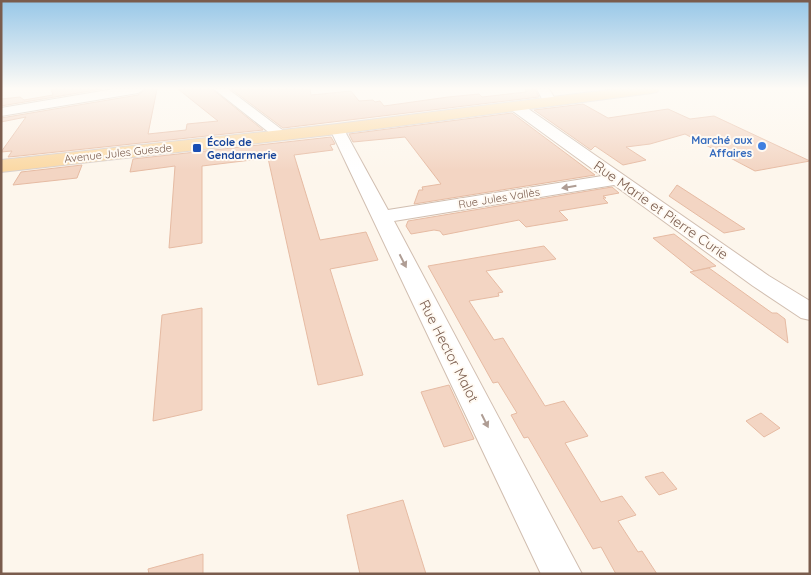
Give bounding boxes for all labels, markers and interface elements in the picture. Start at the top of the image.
place label: Marché aux Affaires [691,133,753,160]
place label: École de Gendarmerie [207,135,277,162]
street label: Avenue Jules Guesde [63,140,173,166]
marker: Marché aux Affaires [756,140,768,152]
marker: École de Gendarmerie [191,142,203,154]
street label: Rue Marie et Pierre Curie [590,157,732,263]
one-way arrow [560,183,576,191]
street label: Rue Jules Vallès [457,185,541,211]
one-way arrow [400,254,408,268]
street label: Rue Hector Malot [415,297,483,406]
one-way arrow [481,414,489,429]

